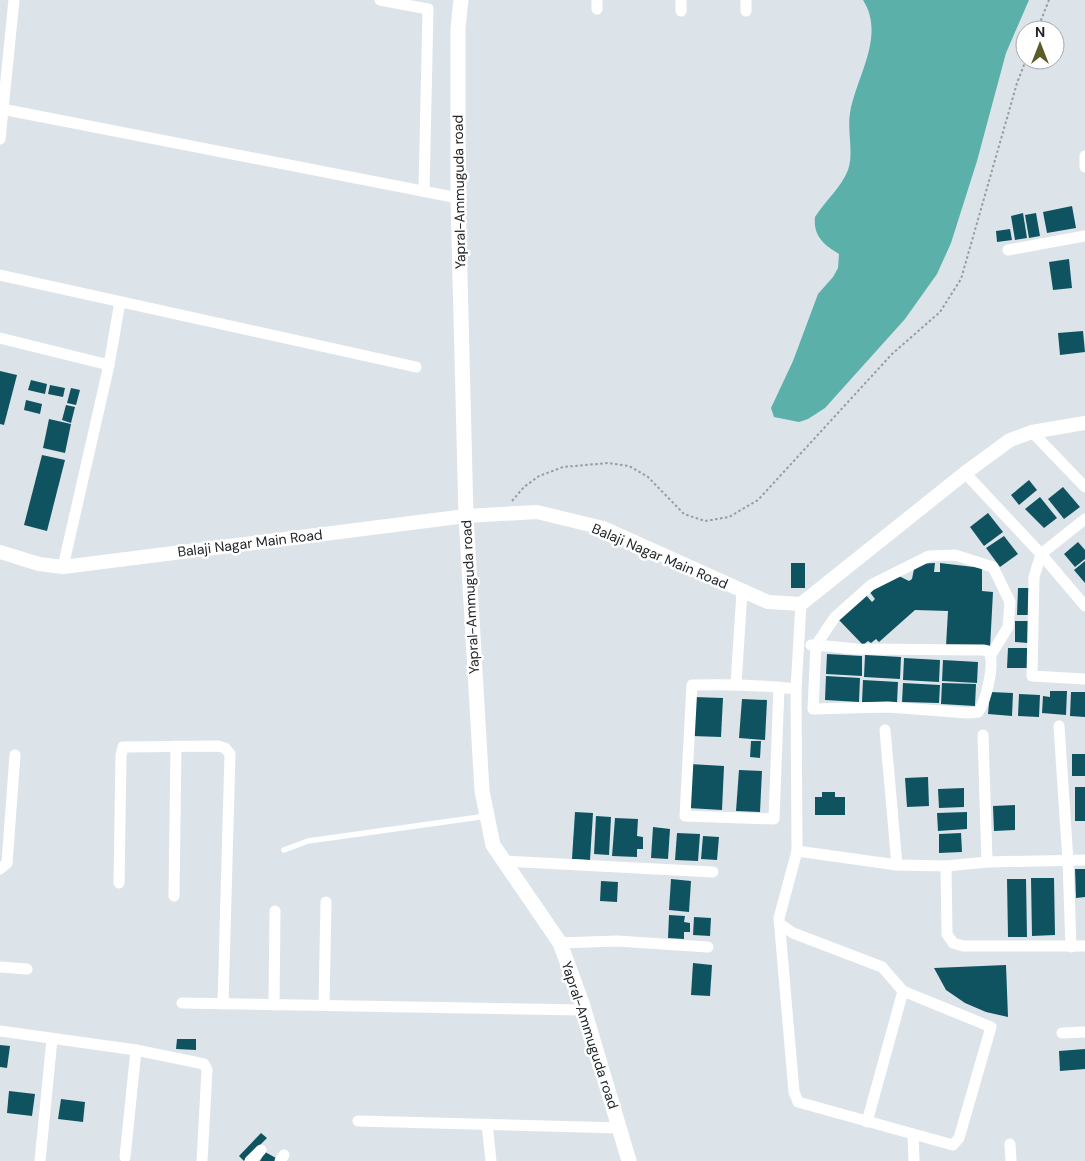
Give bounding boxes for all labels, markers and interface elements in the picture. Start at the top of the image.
north arrow [1015,20,1065,70]
text: N [1035,23,1045,41]
street label: Yapral-Ammuguda road [449,115,469,269]
street label: Yapral-Ammuguda road [457,519,483,675]
street label: Balaji Nagar Main Road [589,519,731,593]
street label: Balaji Nagar Main Road [176,525,324,561]
street label: Yapral-Ammuguda road [558,959,622,1111]

